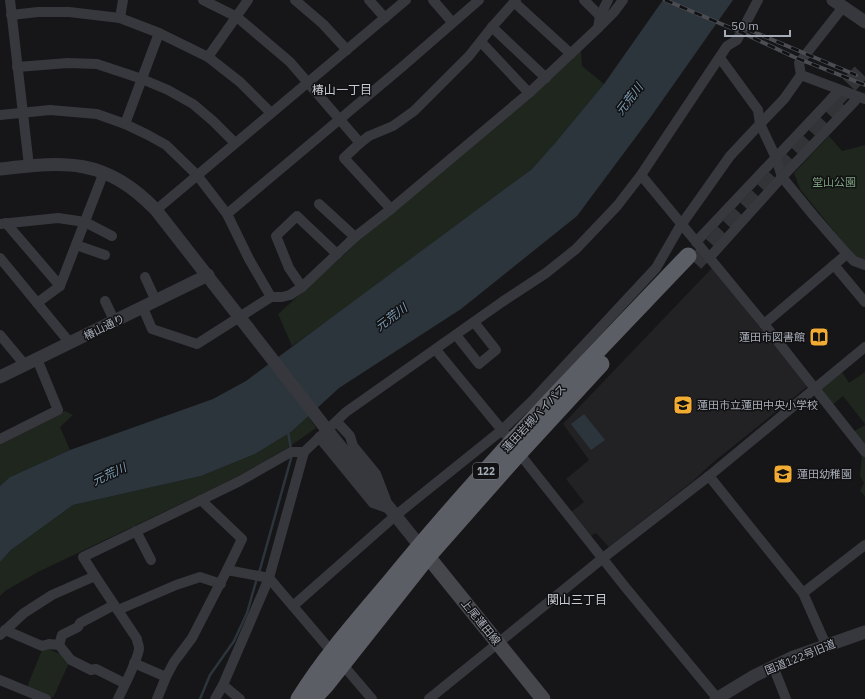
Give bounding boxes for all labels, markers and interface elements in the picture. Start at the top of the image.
scale bar [725,12,790,38]
text: 50 m [731,18,759,33]
water label: 元荒川 [612,79,647,118]
district label: 椿山一丁目 [312,82,372,97]
park label: 堂山公園 [812,175,856,189]
water label: 元荒川 [372,299,411,334]
street label: 椿山通り [81,311,127,343]
library icon: 蓮田市図書館 [808,326,830,348]
place label: 蓮田市図書館 [739,330,805,344]
street label: 蓮田岩槻バイパス [499,381,569,455]
school or university icon: 蓮田市立蓮田中央小学校 [672,394,694,416]
place label: 蓮田市立蓮田中央小学校 [697,398,818,412]
water label: 元荒川 [90,459,130,488]
road number: 122 [473,463,499,479]
school or university icon: 蓮田幼稚園 [772,463,794,485]
place label: 蓮田幼稚園 [797,467,852,481]
district label: 関山三丁目 [547,592,607,607]
street label: 上尾蓮田線 [458,596,504,648]
street label: 国道122号旧道 [763,636,837,678]

